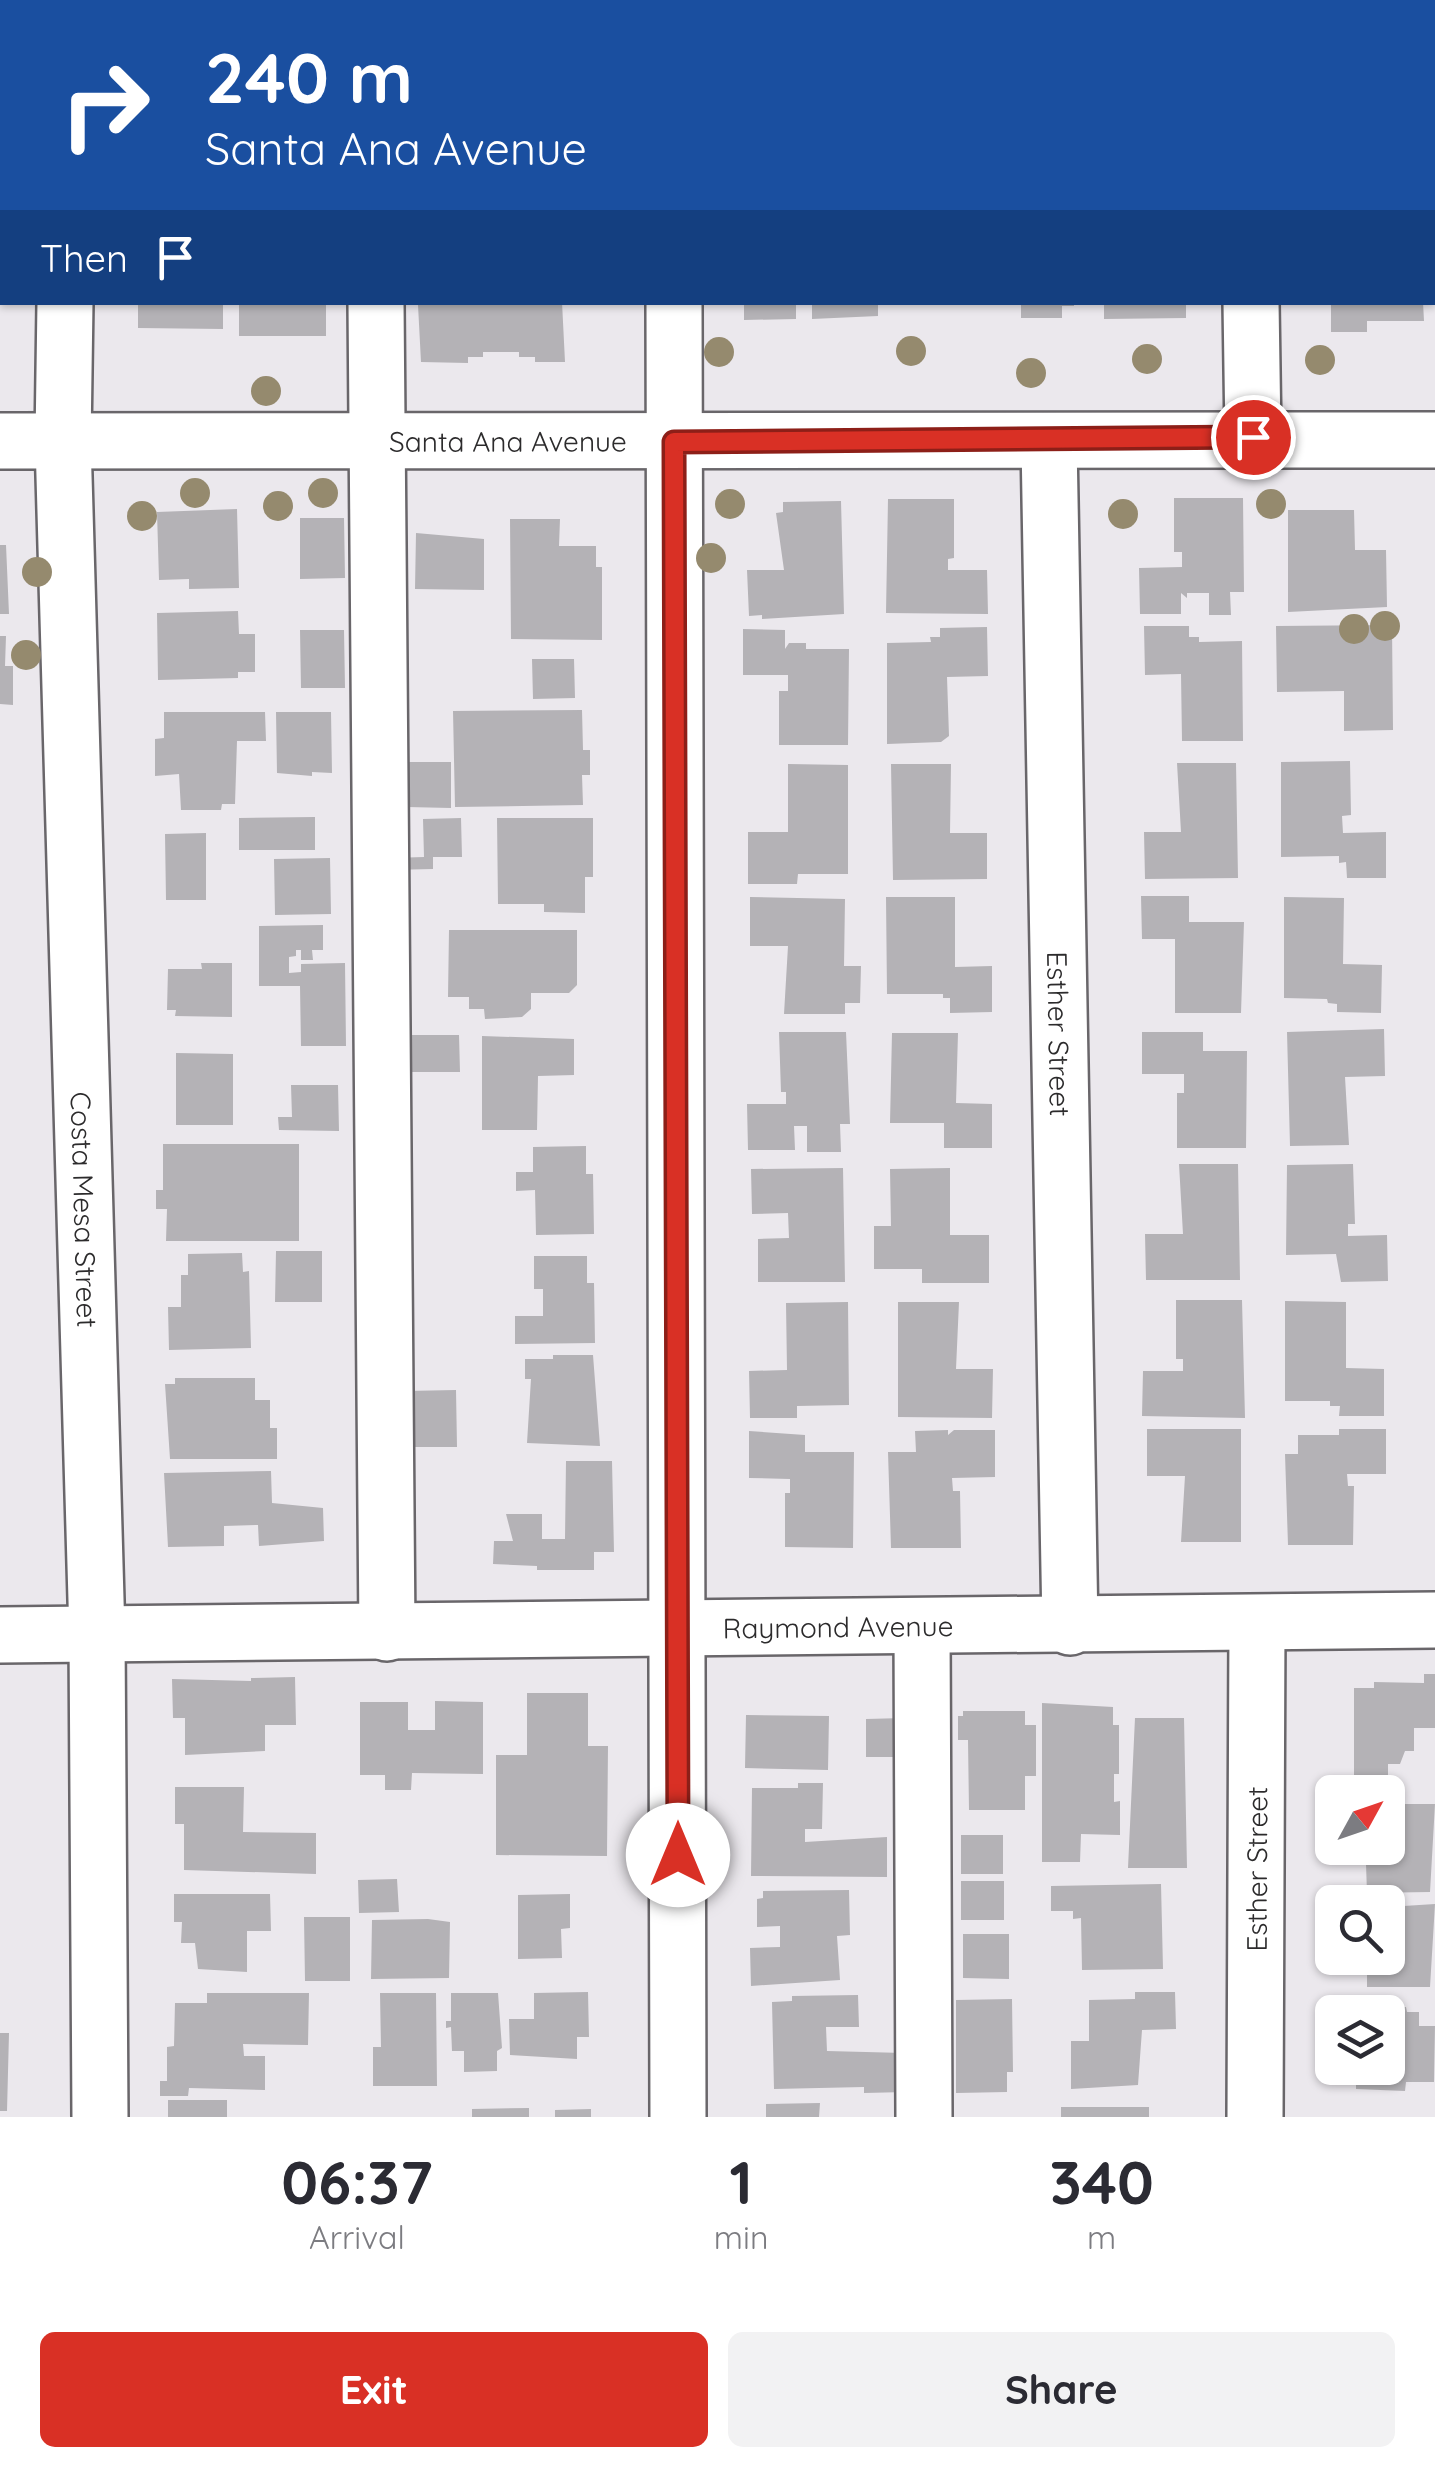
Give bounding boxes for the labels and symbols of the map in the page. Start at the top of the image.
pin [1211,395,1296,480]
street label: Santa Ana Avenue [389,423,627,458]
street label: Esther Street [1041,951,1078,1117]
street label: Costa Mesa Street [64,1091,106,1328]
street label: Raymond Avenue [722,1608,954,1645]
north arrow [1315,1775,1405,1865]
street label: Esther Street [1238,1786,1274,1952]
position arrow [626,1803,730,1907]

